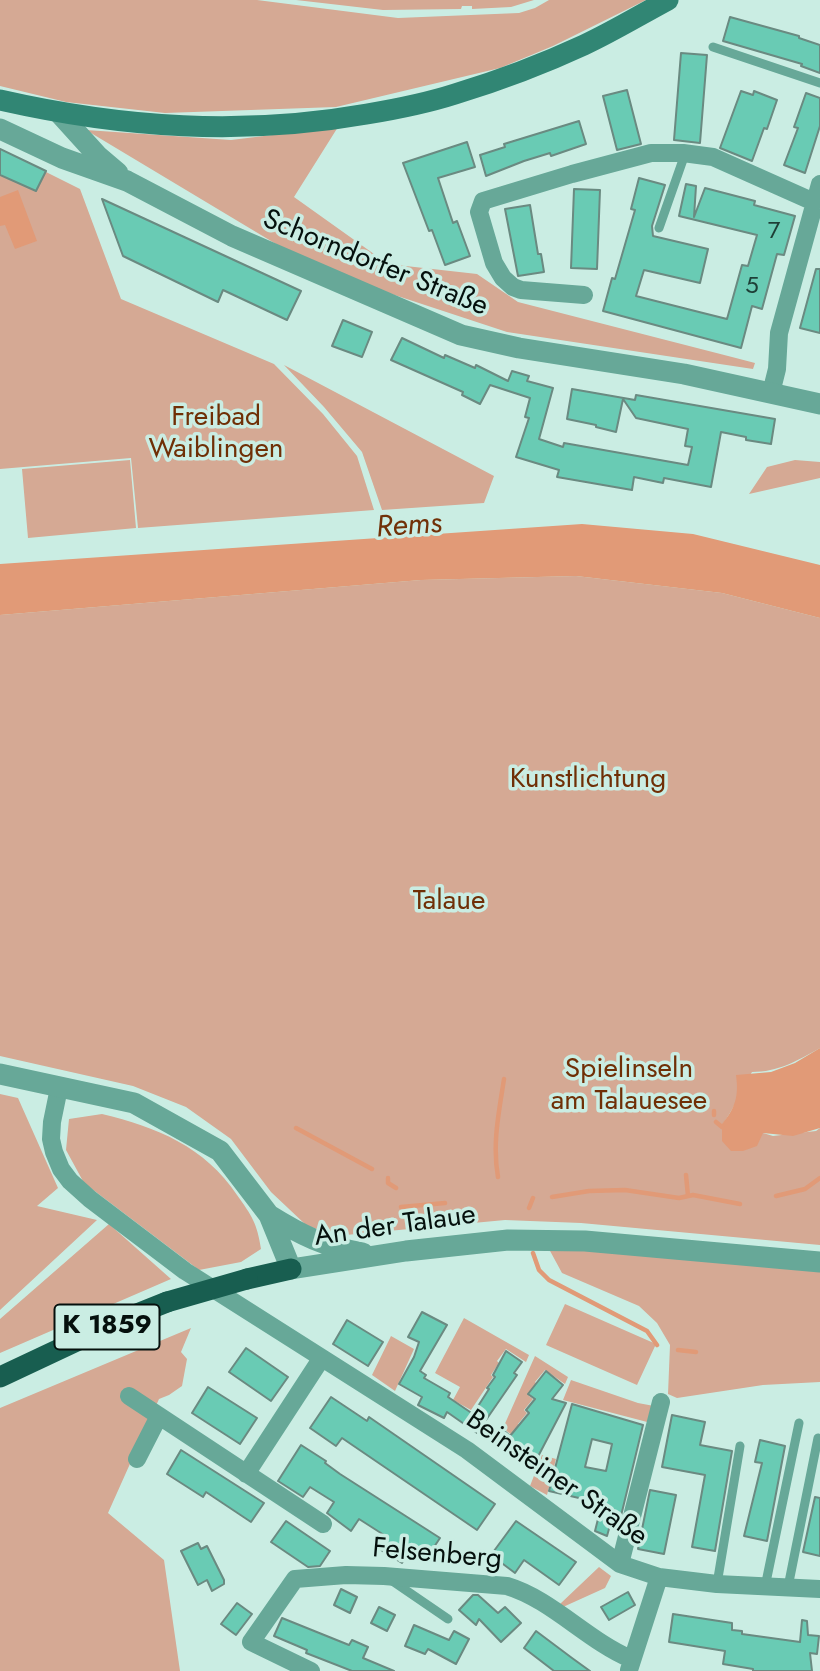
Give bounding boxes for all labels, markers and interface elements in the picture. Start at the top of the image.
street label: Schorndorfer Straße [258,204,492,324]
house number: 7 [768,218,780,246]
house number: 5 [745,273,759,301]
park label: Freibad Waiblingen [148,401,284,467]
water label: Rems [375,507,443,547]
park label: Kunstlichtung [510,763,666,797]
park label: Talaue [413,885,485,919]
park label: Spielinseln am Talauesee [551,1053,707,1119]
street label: An der Talaue [312,1199,478,1255]
road number: K 1859 [55,1304,160,1350]
street label: Beinsteiner Straße [459,1404,653,1554]
street label: Felsenberg [371,1533,503,1577]

